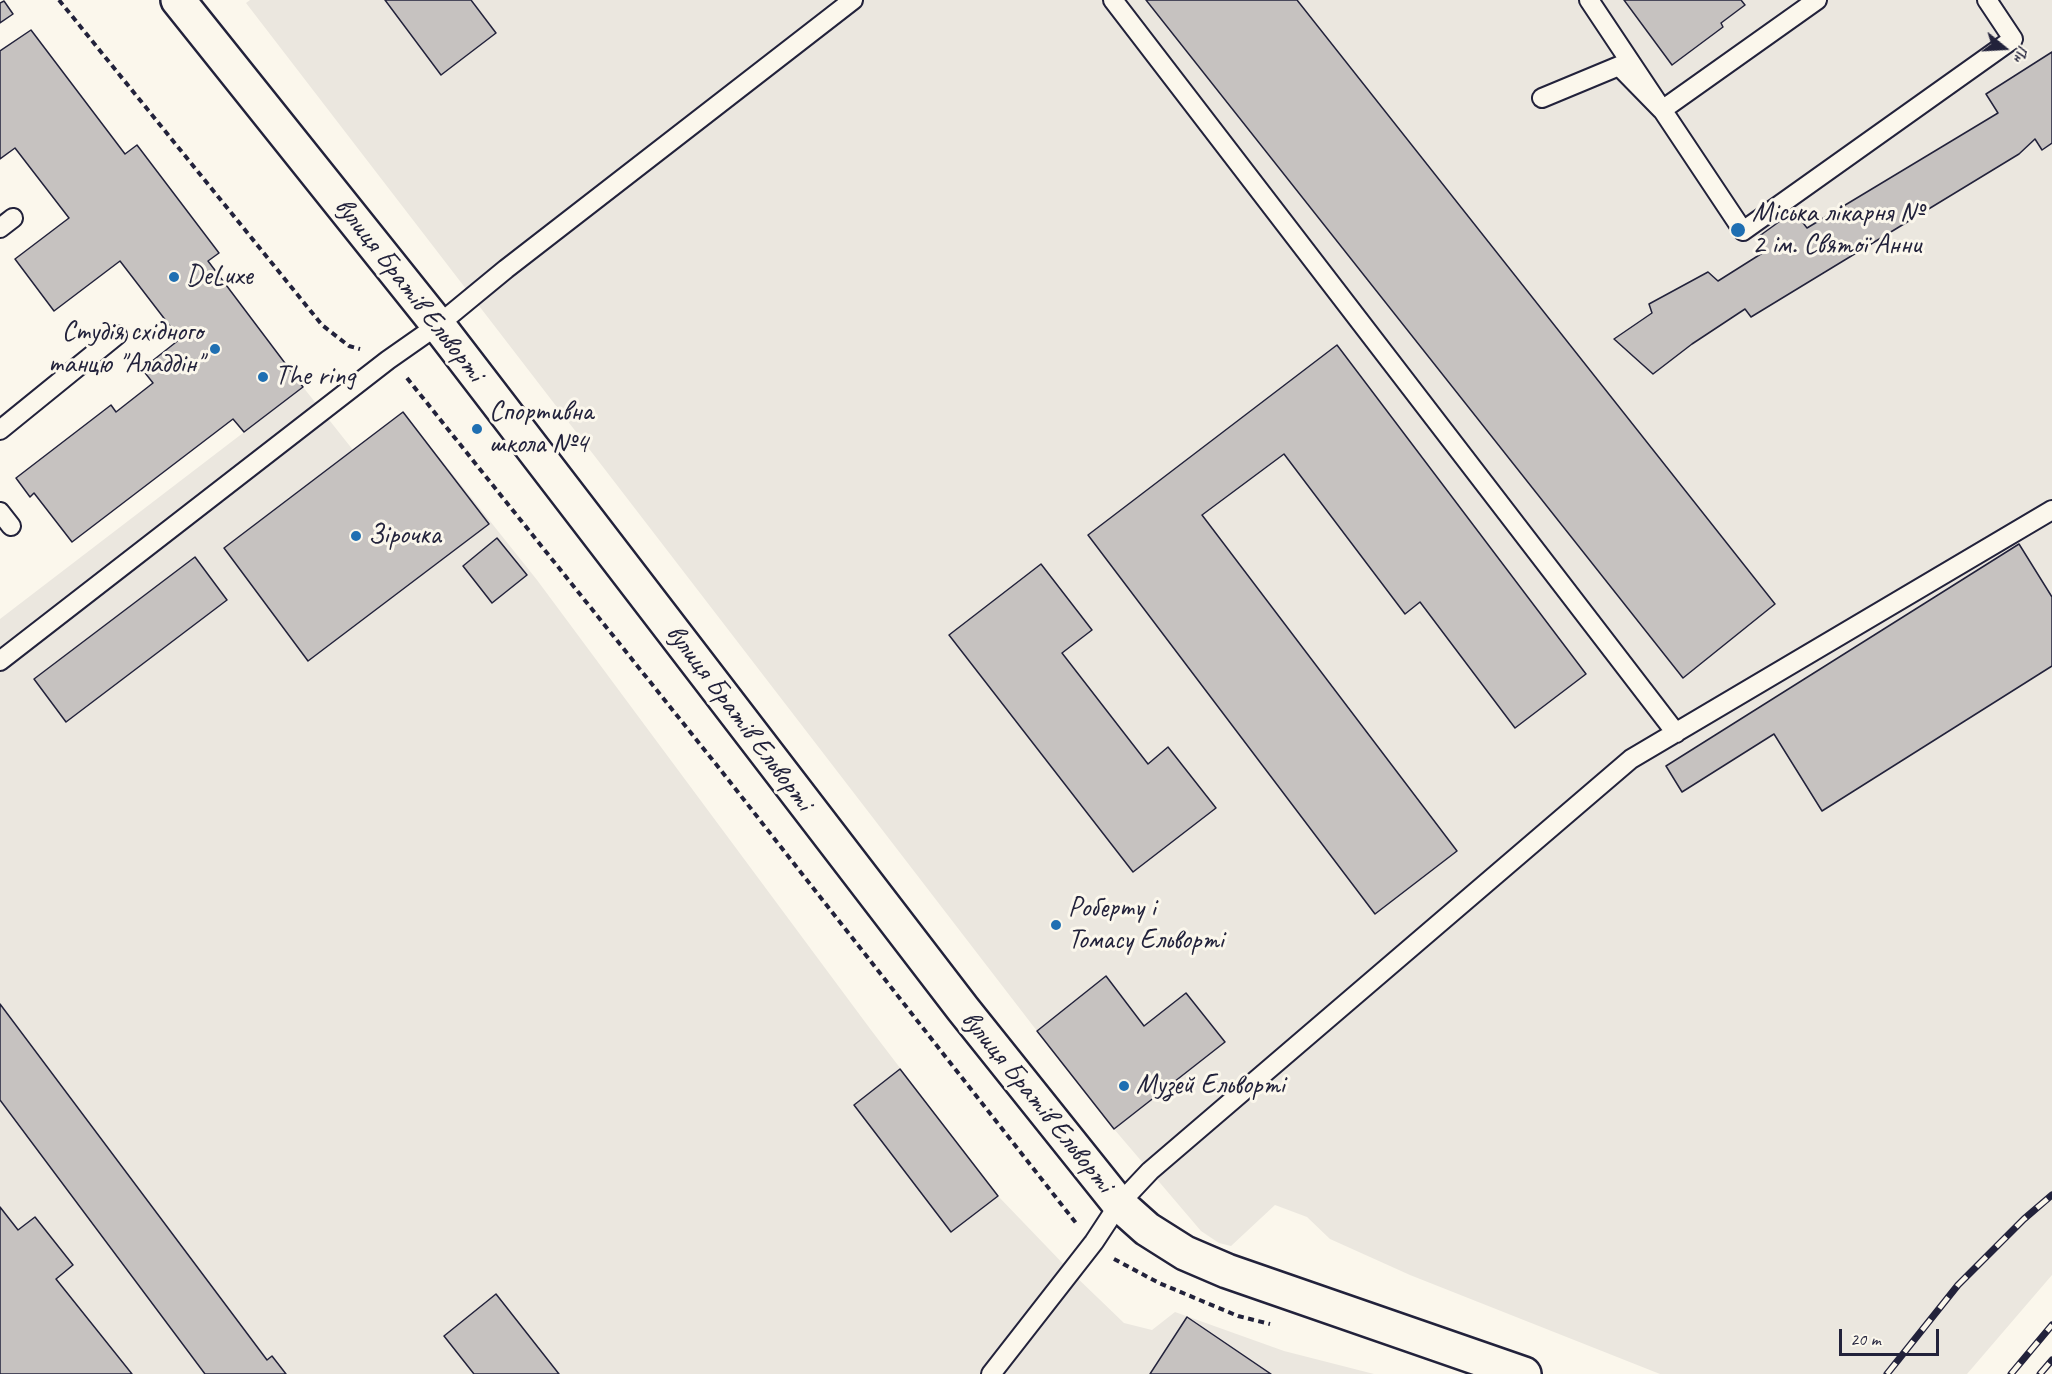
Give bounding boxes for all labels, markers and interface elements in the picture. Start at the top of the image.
north arrow [1974,18,2034,78]
text: Пн [2009,43,2033,65]
street label: вулиця Братів Ельворті [327,191,491,389]
place label: Міська лікарня № 2 ім. Святої Анни [1752,197,1923,263]
marker: Міська лікарня № 2 ім. Святої Анни [1729,221,1747,239]
place label: DeLuxe [186,260,253,294]
marker: DeLuxe [167,270,181,284]
place label: Студія східного танцю "Аладдін" [48,316,203,382]
marker: Студія східного танцю "Аладдін" [208,342,222,356]
place label: The ring [275,360,355,394]
marker: The ring [256,370,270,384]
place label: Спортивна школа №4 [489,396,593,462]
marker: Спортивна школа №4 [470,422,484,436]
place label: Зірочка [368,519,441,553]
marker: Зірочка [349,529,363,543]
street label: вулиця Братів Ельворті [658,618,820,818]
place label: Роберту і Томасу Ельворті [1068,892,1224,958]
marker: Роберту і Томасу Ельворті [1049,918,1063,932]
street label: вулиця Братів Ельворті [953,1004,1121,1200]
place label: Музей Ельворті [1136,1069,1285,1103]
marker: Музей Ельворті [1117,1079,1131,1093]
scale bar [1842,1317,1942,1355]
text: 20 m [1850,1328,1881,1350]

